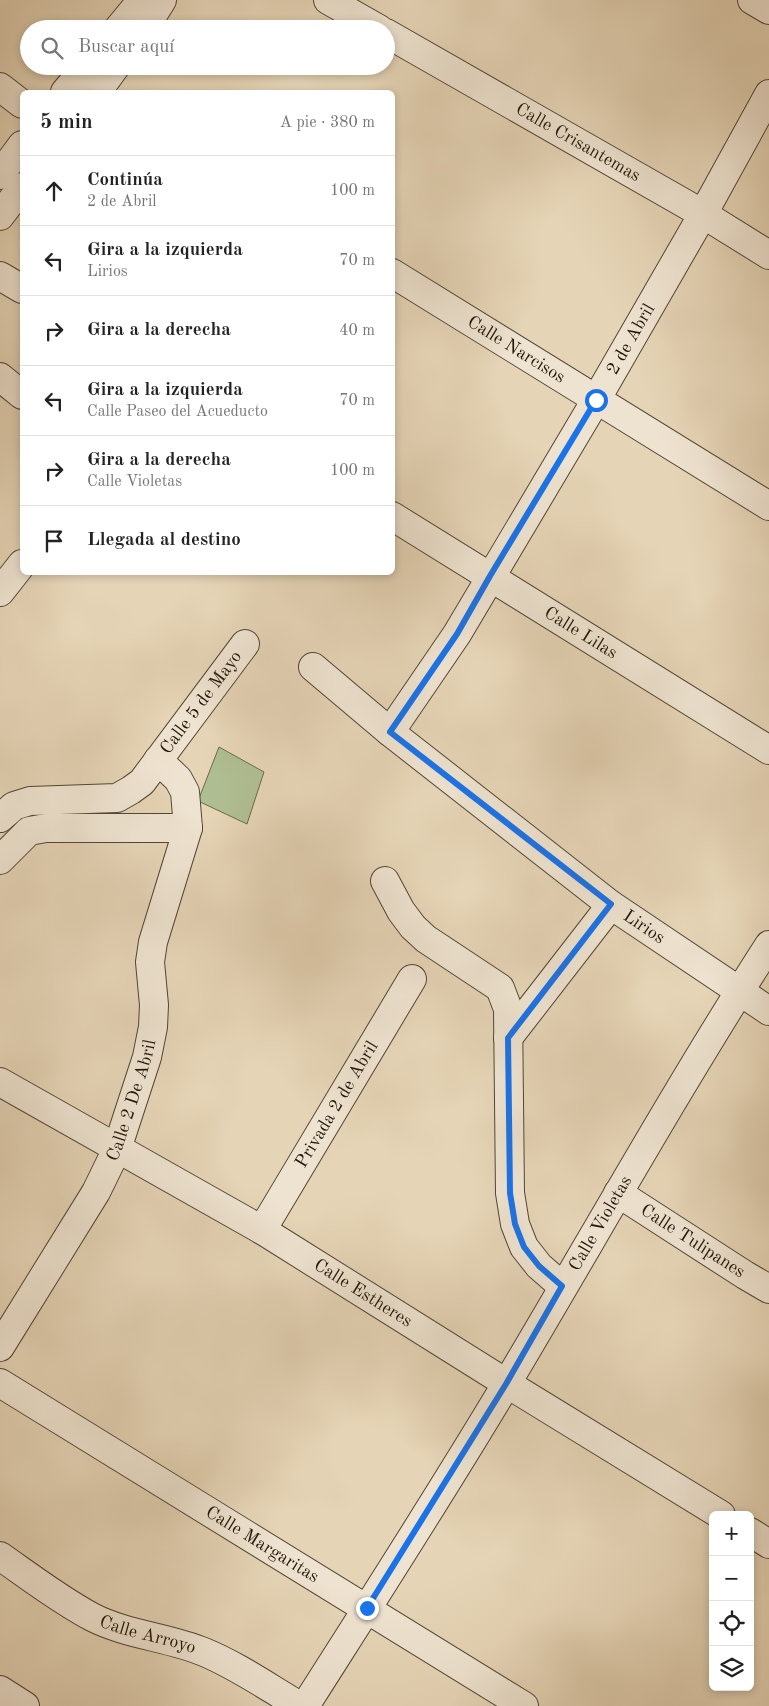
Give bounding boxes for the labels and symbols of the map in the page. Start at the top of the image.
street label: Calle Crisantemas [512,100,644,185]
street label: 2 de Abril [604,301,658,378]
street label: Calle Narcisos [464,313,569,387]
route start [585,389,608,412]
street label: Calle Lilas [541,604,621,663]
street label: Calle 5 de Mayo [157,648,245,758]
street label: Lirios [620,907,668,947]
street label: Calle 2 De Abril [103,1038,159,1164]
street label: Privada 2 de Abril [292,1038,382,1171]
street label: Calle Violetas [566,1172,636,1274]
street label: Calle Tulipanes [637,1201,748,1282]
street label: Calle Estheres [311,1256,415,1331]
street label: Calle Margaritas [202,1503,322,1586]
route end [356,1597,379,1620]
street label: Calle Arroyo [97,1613,198,1657]

